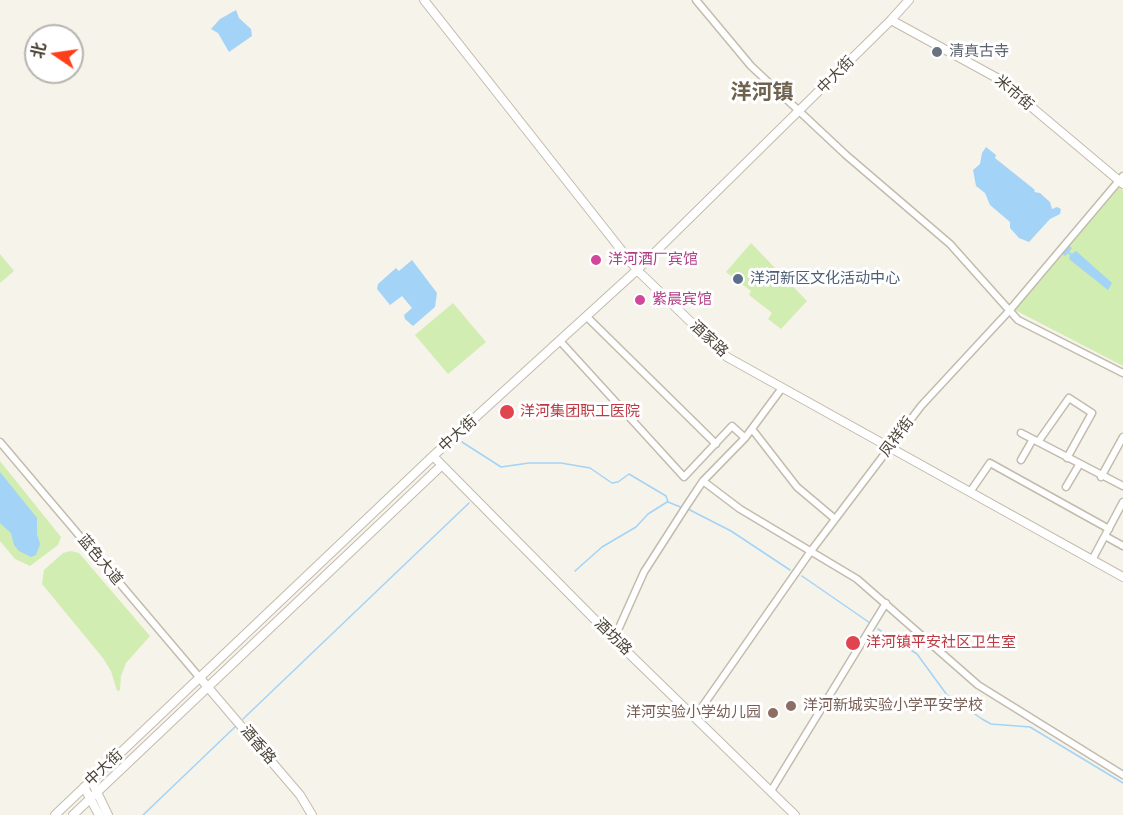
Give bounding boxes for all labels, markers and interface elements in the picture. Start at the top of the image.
north arrow [24,24,84,84]
text: 北 [27,40,50,60]
place label: 清真古寺 [949,43,1009,61]
marker: 清真古寺 [930,45,944,59]
street label: 中大街 [814,53,858,97]
street label: 米市街 [991,72,1037,114]
district label: 洋河镇 [731,80,793,106]
place label: 洋河酒厂宾馆 [608,251,698,269]
marker: 洋河酒厂宾馆 [589,253,603,267]
place label: 洋河新区文化活动中心 [750,270,900,288]
marker: 洋河新区文化活动中心 [731,272,745,286]
place label: 紫晨宾馆 [652,291,712,309]
marker: 紫晨宾馆 [633,293,647,307]
street label: 酒家路 [686,317,732,361]
marker: 洋河集团职工医院 [498,403,516,421]
place label: 洋河集团职工医院 [520,403,640,421]
street label: 中大街 [435,412,481,456]
street label: 凤祥街 [876,414,918,460]
street label: 蓝色大道 [74,531,126,589]
street label: 酒坊路 [591,615,635,659]
marker: 洋河镇平安社区卫生室 [844,634,862,652]
place label: 洋河镇平安社区卫生室 [866,634,1016,652]
place label: 洋河新城实验小学平安学校 [803,697,983,715]
marker: 洋河新城实验小学平安学校 [784,699,798,713]
place label: 洋河实验小学幼儿园 [626,704,761,722]
marker: 洋河实验小学幼儿园 [766,706,780,720]
street label: 酒香路 [237,722,279,768]
street label: 中大街 [81,746,127,790]

